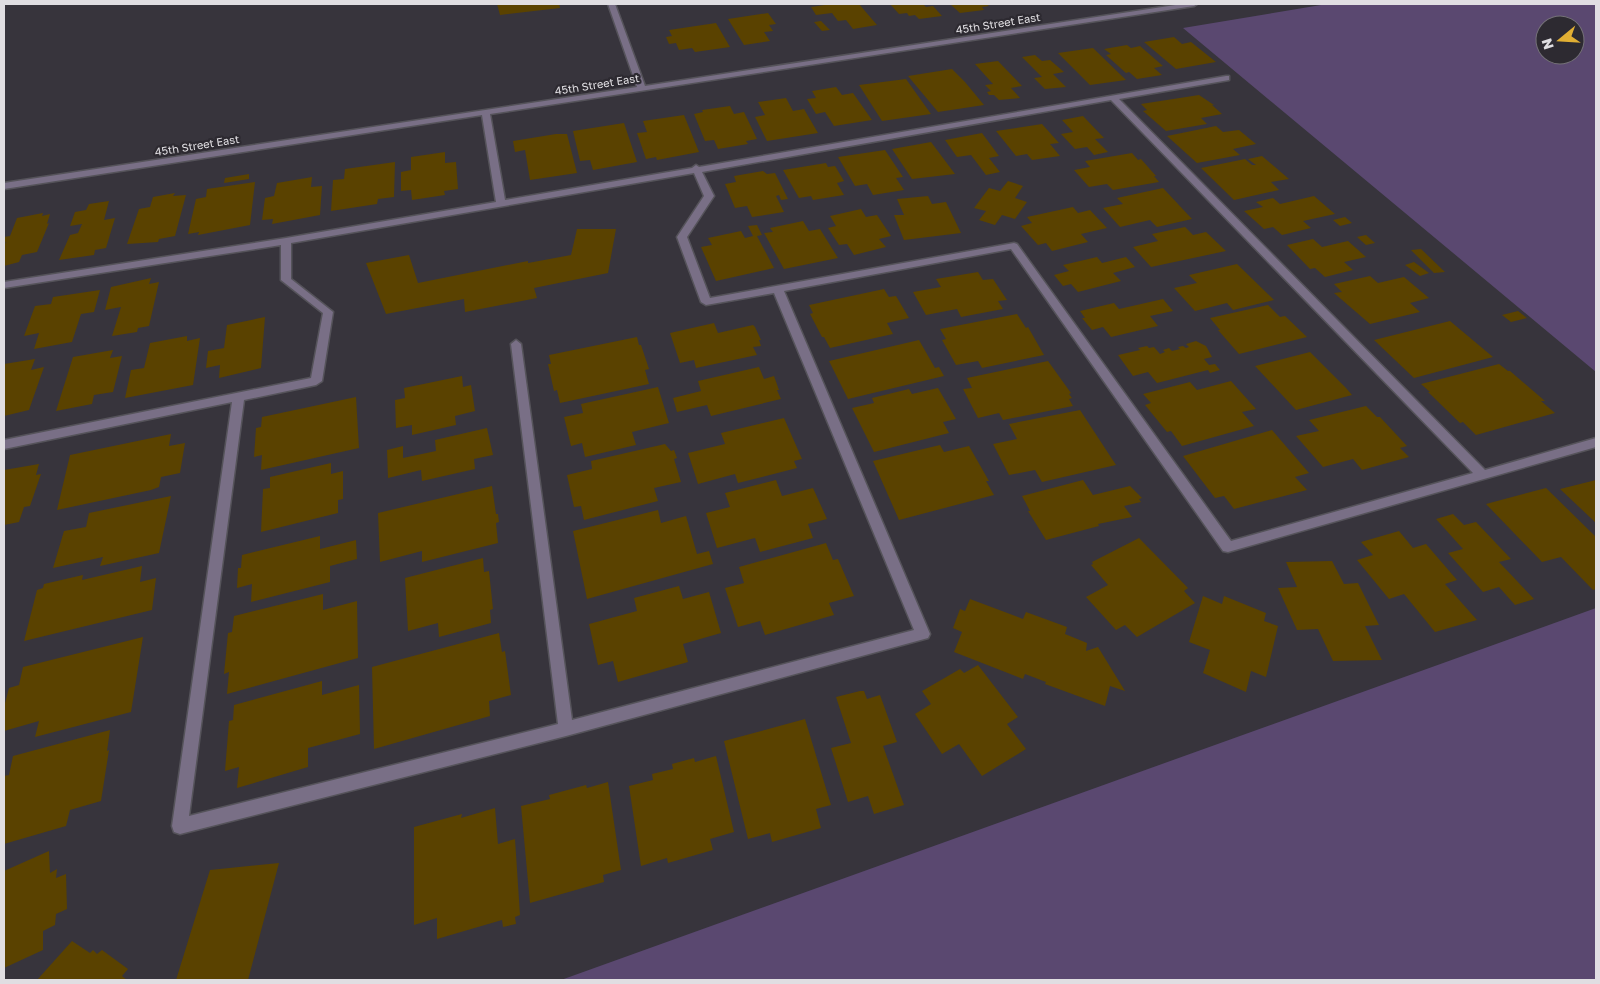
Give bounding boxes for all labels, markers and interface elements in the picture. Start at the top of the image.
street label: 45th Street East [955,10,1041,36]
north arrow [1535,15,1585,65]
text: N [1537,36,1557,52]
street label: 45th Street East [554,71,640,97]
street label: 45th Street East [154,132,240,158]

